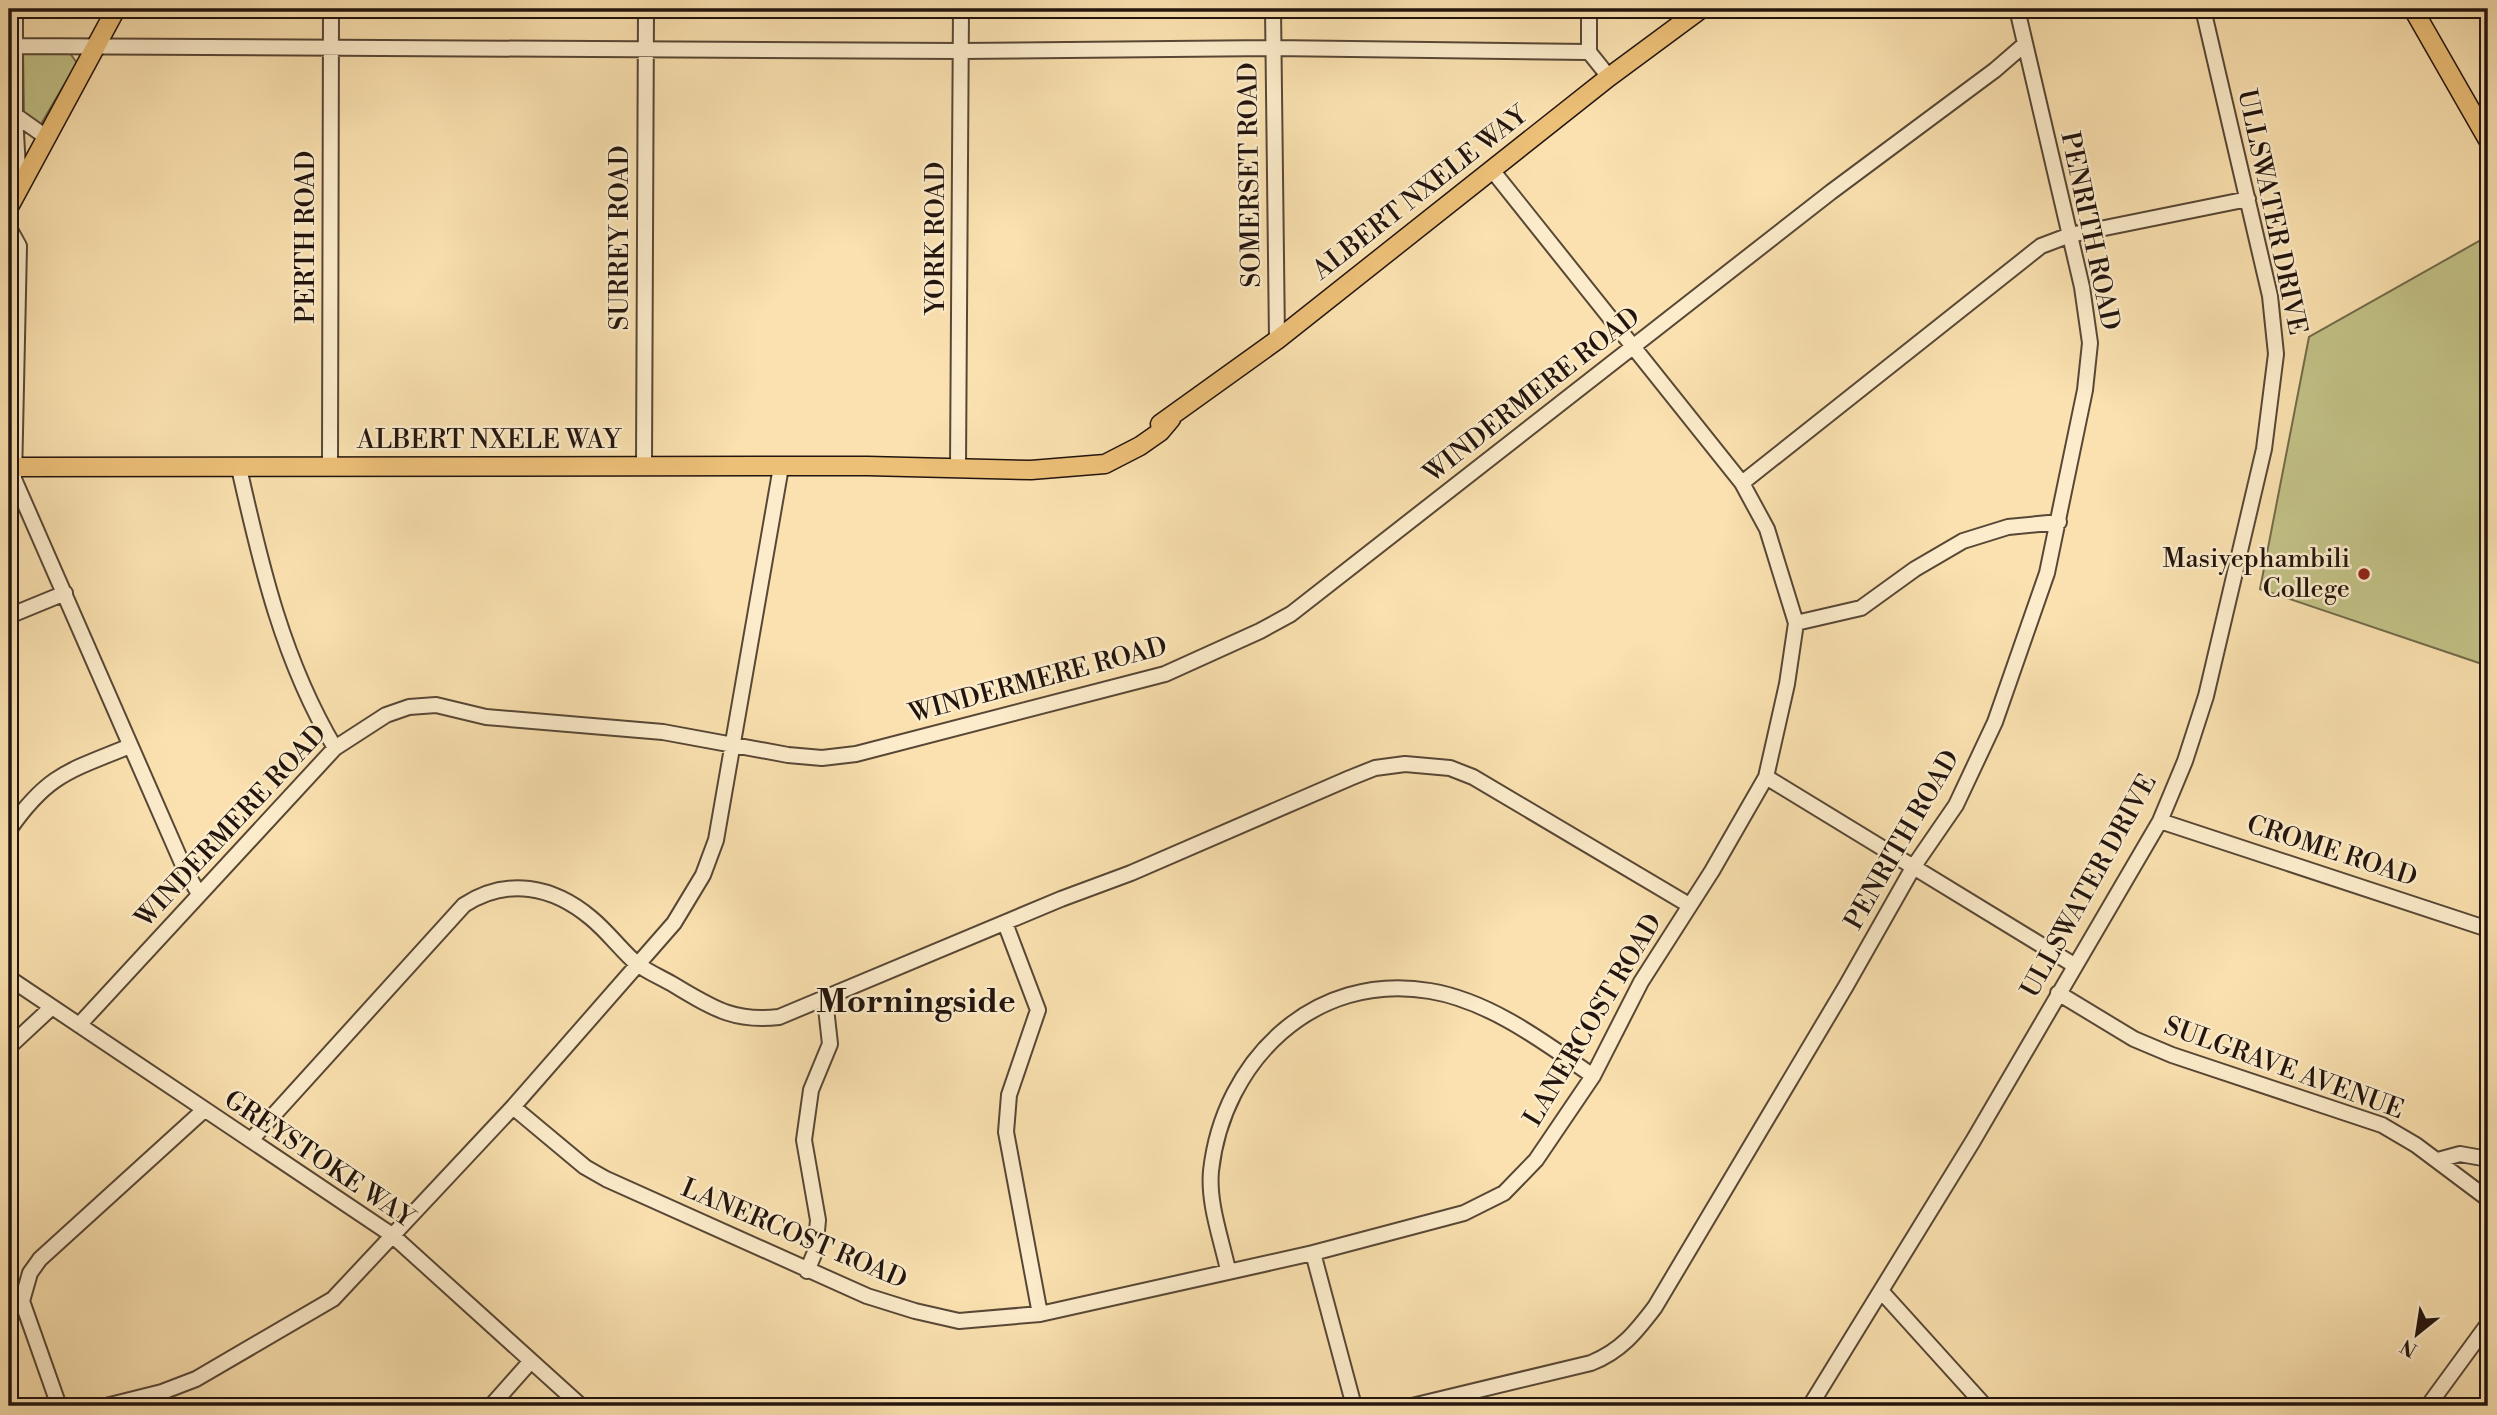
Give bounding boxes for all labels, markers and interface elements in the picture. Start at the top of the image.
street label: SOMERSET ROAD [1232,62,1268,288]
street label: ULLSWATER DRIVE [2230,86,2314,338]
street label: ALBERT NXELE WAY [1305,98,1535,287]
street label: PENRITH ROAD [2053,129,2127,333]
street label: SURREY ROAD [604,145,636,331]
street label: PERTH ROAD [290,150,322,324]
street label: YORK ROAD [920,162,952,316]
street label: WINDERMERE ROAD [1417,301,1647,490]
street label: ALBERT NXELE WAY [356,424,623,456]
place label: Masiyephambili College [2162,543,2350,605]
marker: Masiyephambili College [2356,566,2372,582]
street label: WINDERMERE ROAD [904,630,1171,730]
street label: WINDERMERE ROAD [128,718,333,935]
street label: PENRITH ROAD [1838,744,1966,936]
street label: ULLSWATER DRIVE [2014,769,2164,1003]
street label: CROME ROAD [2243,808,2421,894]
street label: LANERCOST ROAD [1517,908,1669,1132]
district label: Morningside [816,982,1016,1023]
street label: SULGRAVE AVENUE [2160,1010,2408,1126]
street label: GREYSTOKE WAY [218,1084,422,1235]
street label: LANERCOST ROAD [676,1172,912,1296]
north arrow [2382,1300,2452,1370]
text: N [2396,1334,2422,1362]

